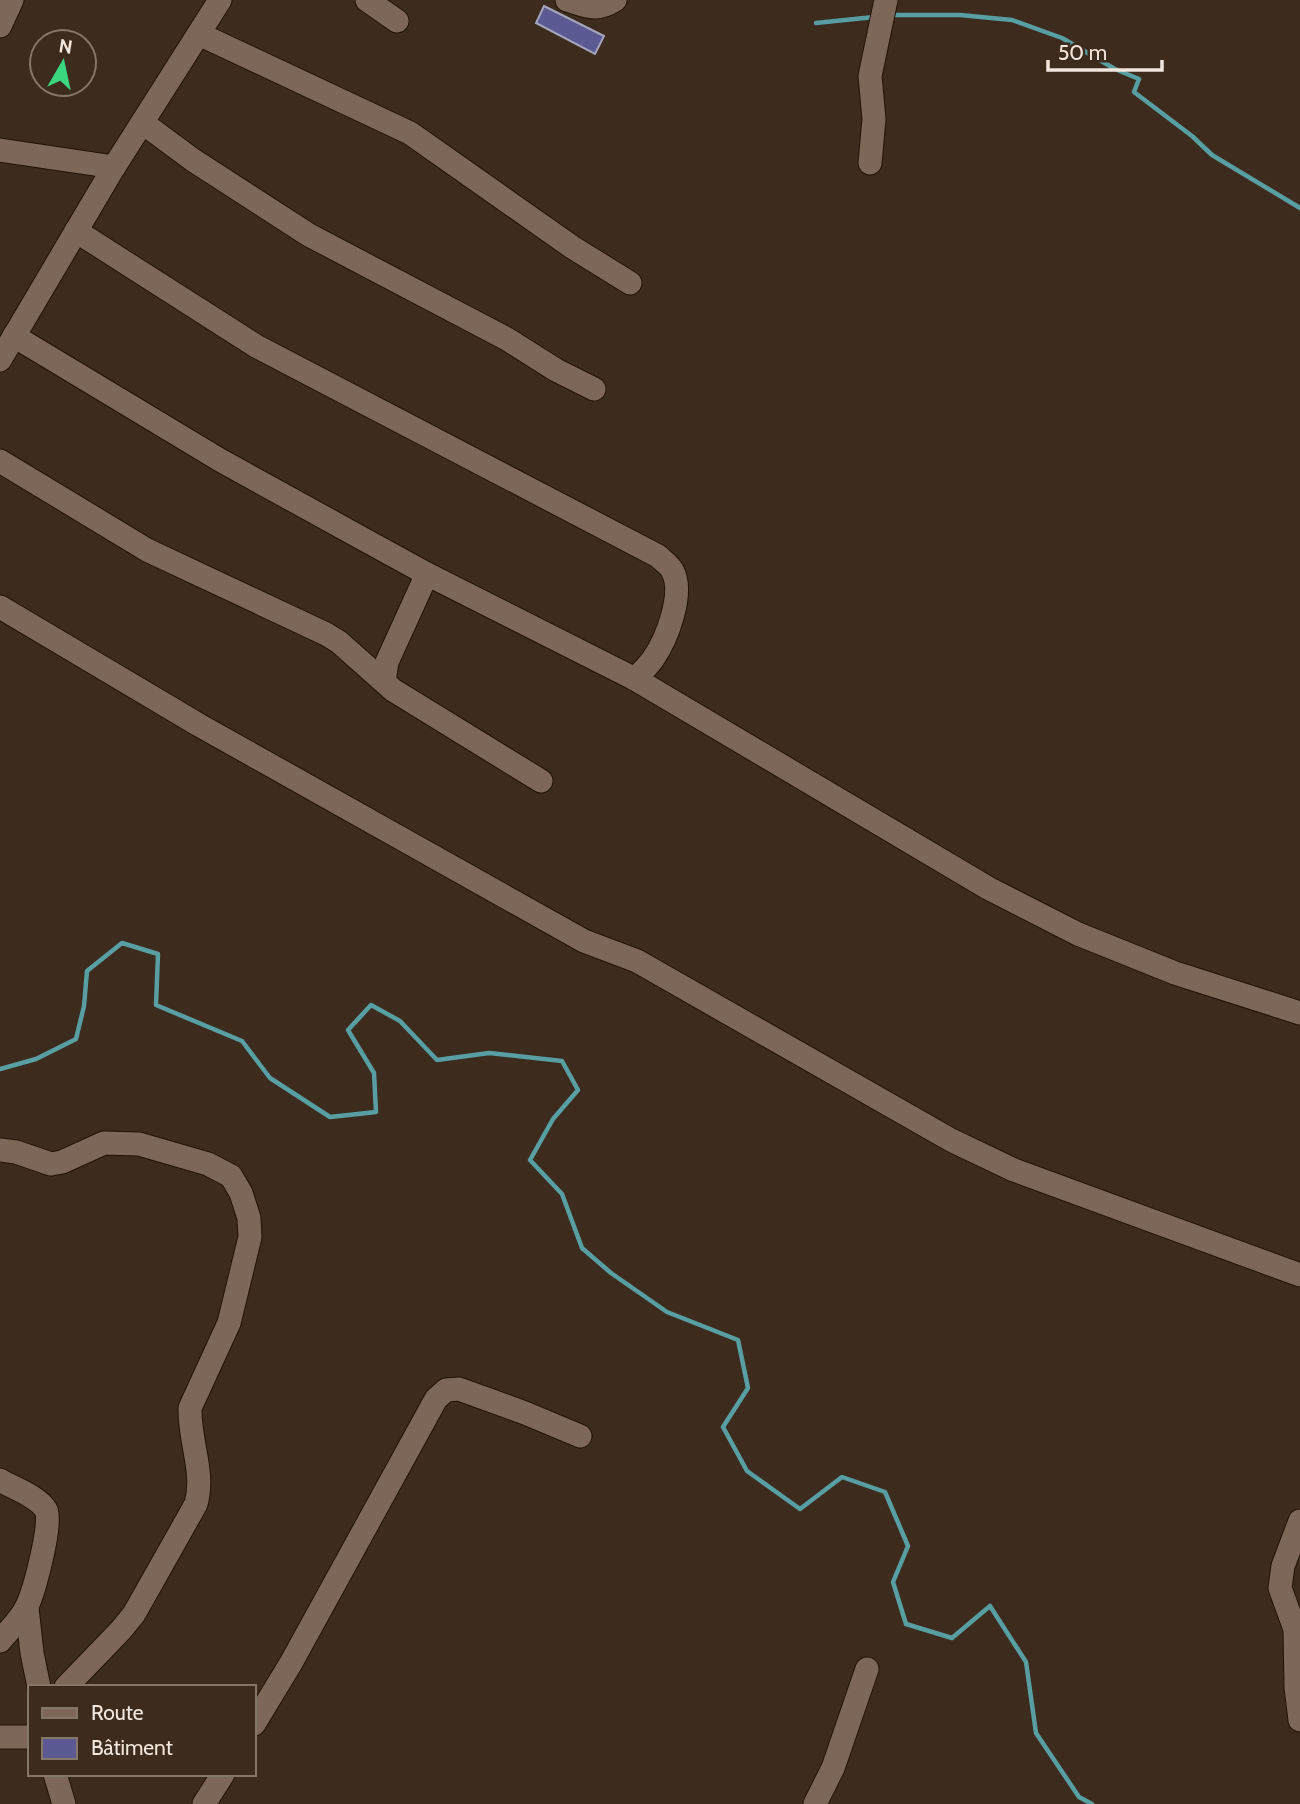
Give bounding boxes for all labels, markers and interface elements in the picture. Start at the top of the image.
north arrow [28,28,98,98]
scale bar [1048,28,1162,72]
text: N [57,34,74,59]
text: 50 m [1058,40,1107,65]
legend [28,1685,256,1776]
text: Route [91,1700,144,1725]
text: Bâtiment [91,1735,173,1760]

